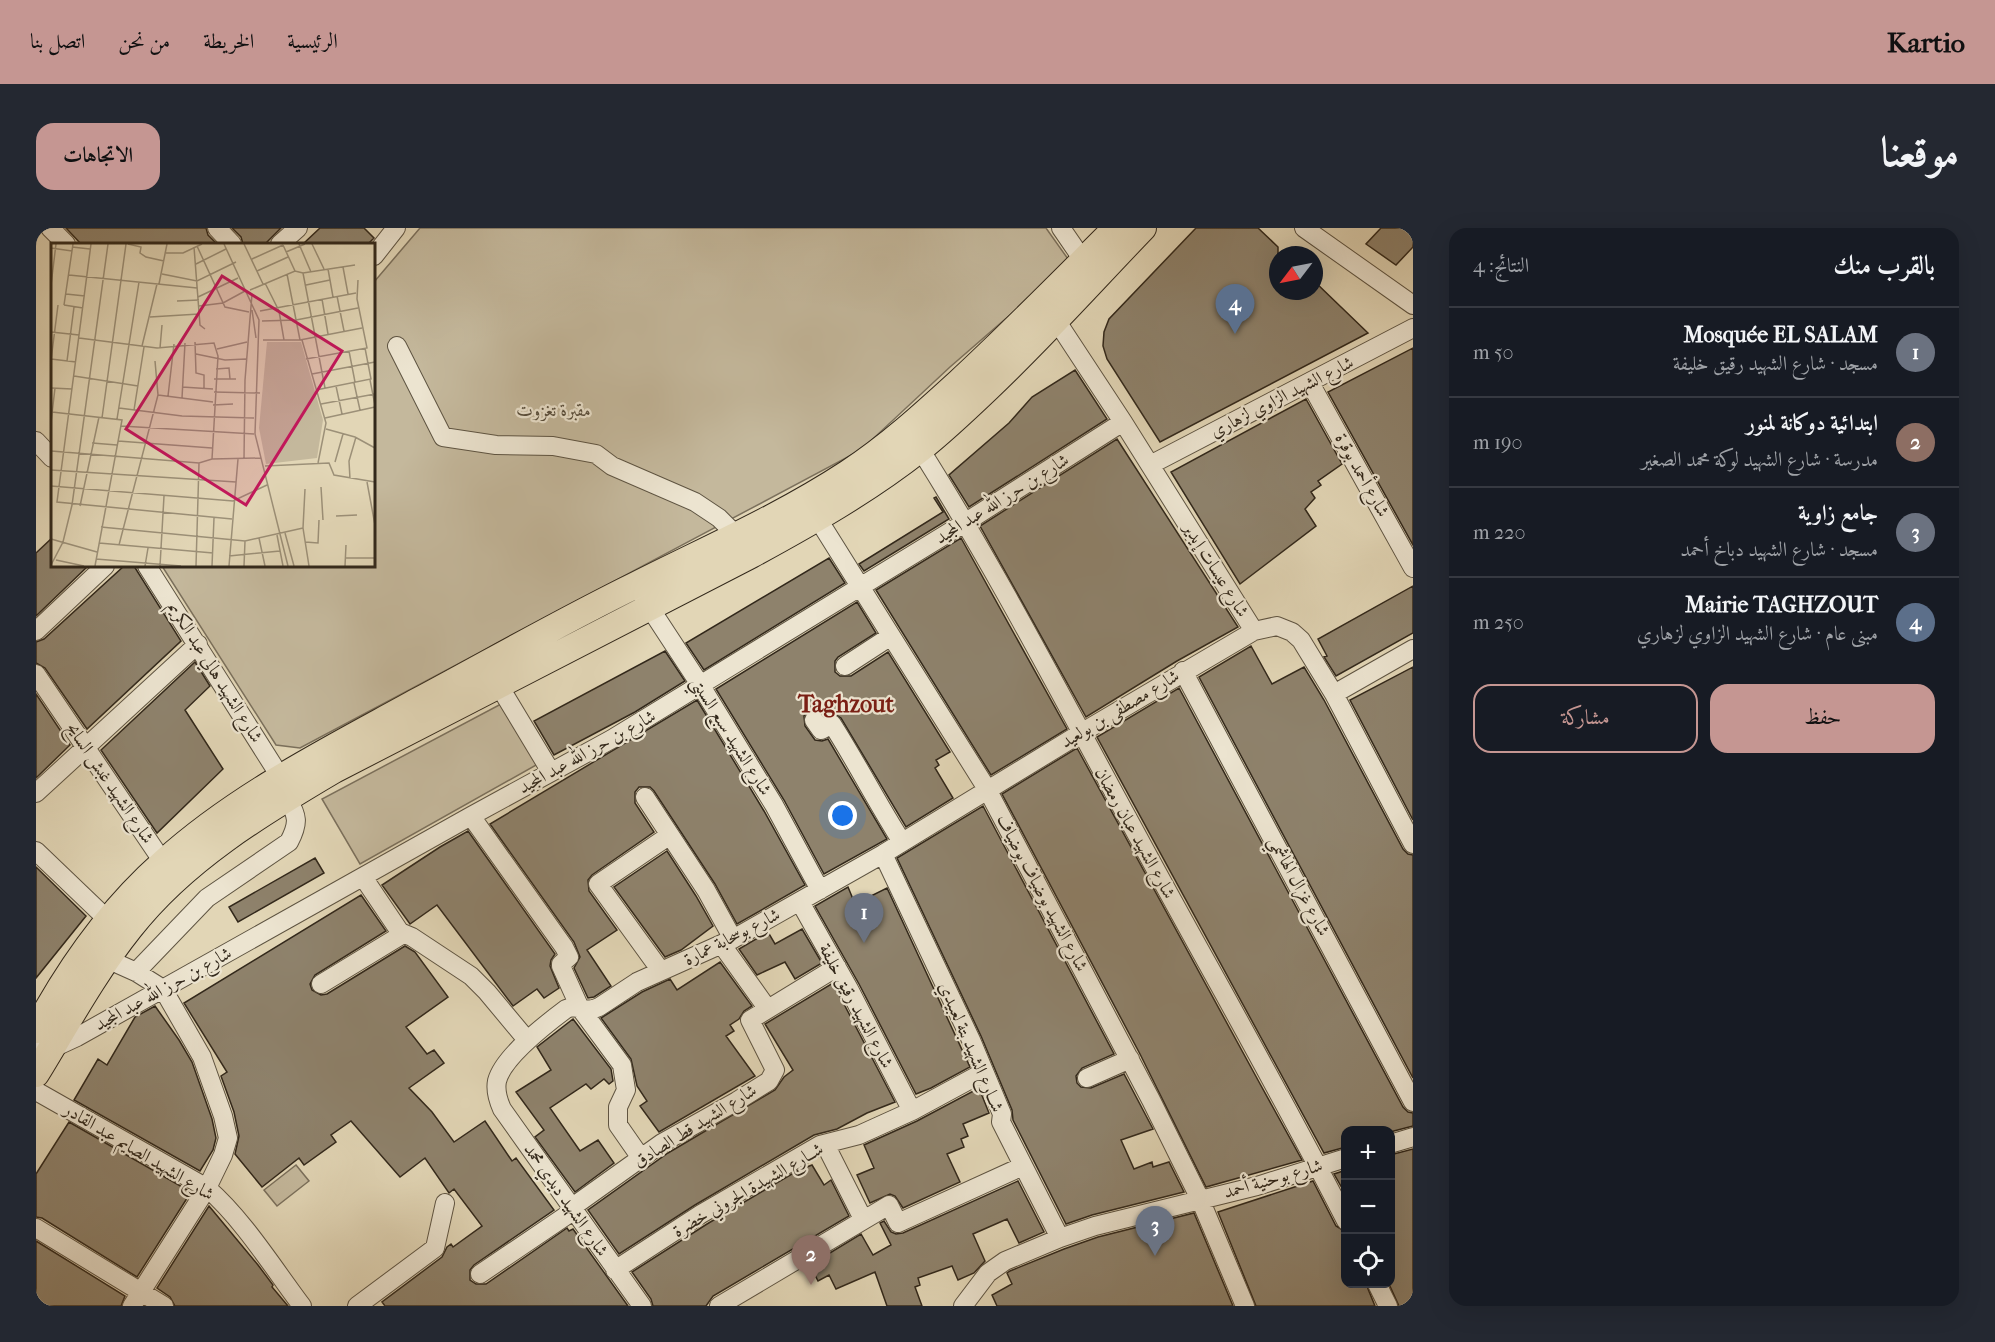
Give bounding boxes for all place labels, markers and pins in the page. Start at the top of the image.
pin: 4 [1216,285,1254,334]
pin: 1 [844,894,884,943]
pin: 3 [1136,1206,1174,1256]
pin: 2 [792,1236,830,1285]

